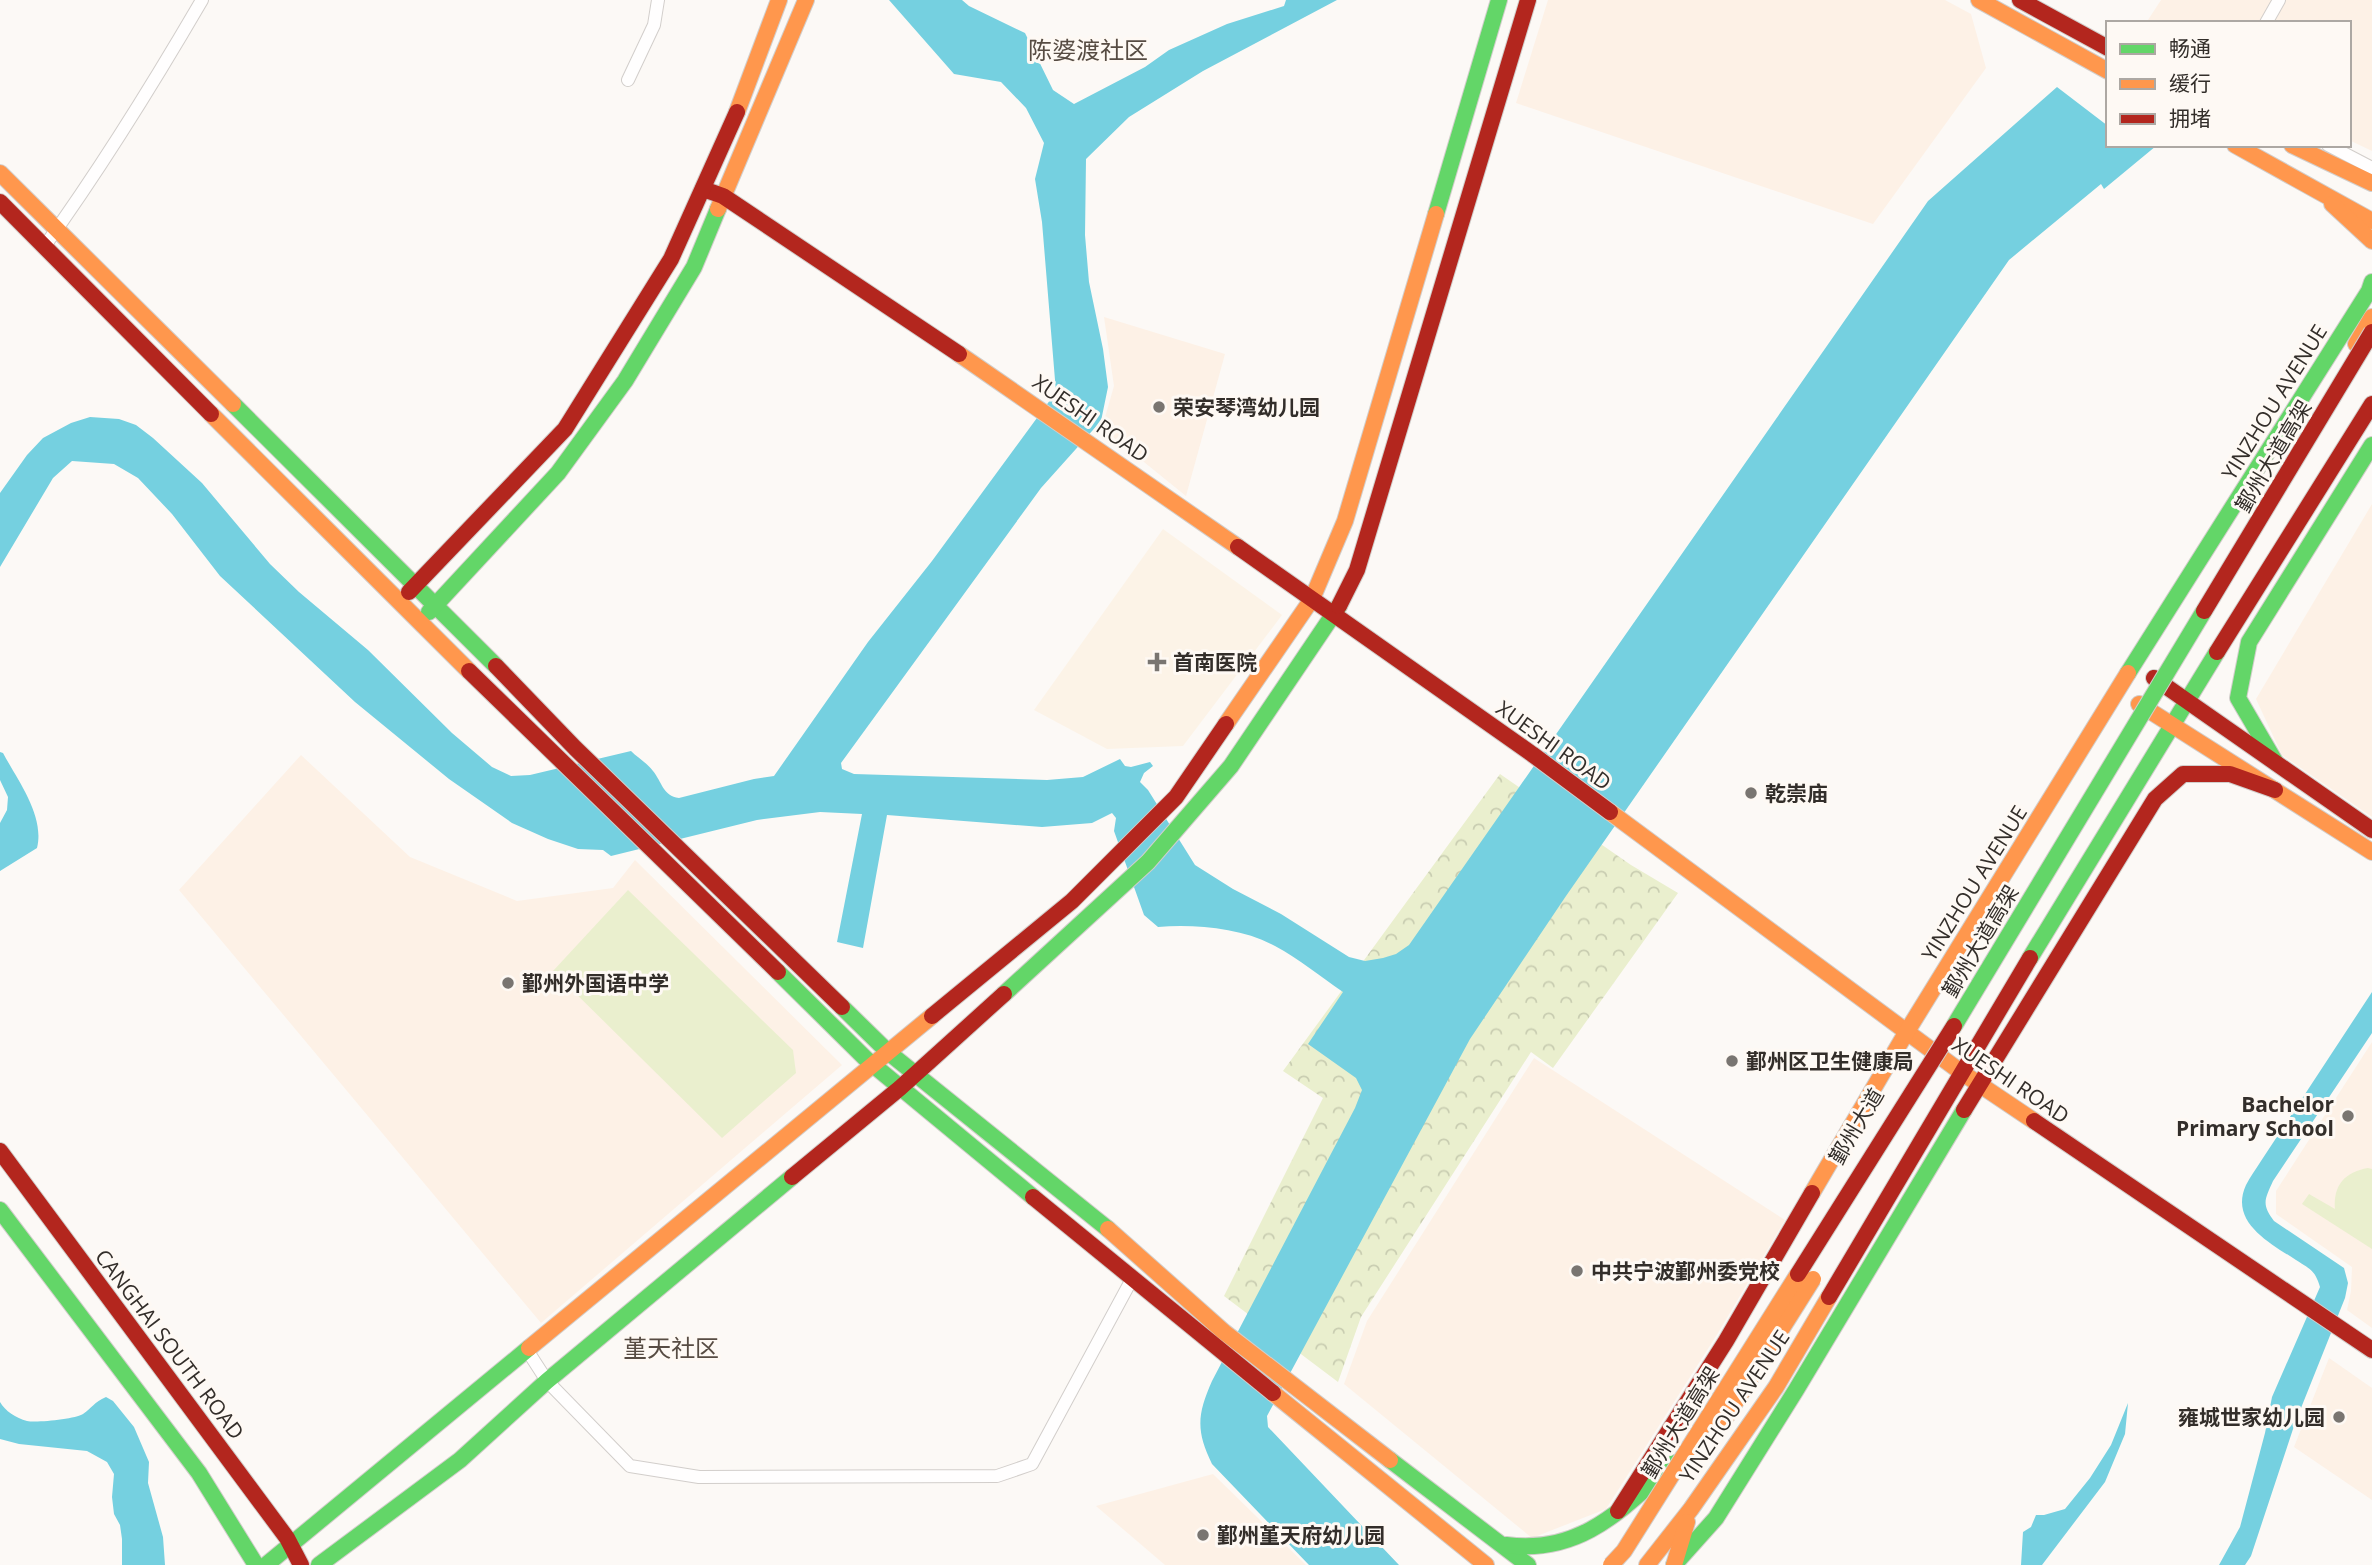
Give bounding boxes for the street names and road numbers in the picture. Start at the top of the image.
street label: YINZHOU AVENUE [2215,319,2333,485]
street label: XUESHI ROAD [1028,368,1154,468]
street label: 鄞州大道高架 [2229,395,2317,517]
street label: XUESHI ROAD [1491,694,1617,796]
street label: YINZHOU AVENUE [1915,800,2033,966]
street label: 鄞州大道高架 [1936,880,2024,1002]
street label: XUESHI ROAD [1947,1031,2075,1129]
street label: 鄞州大道 [1822,1083,1890,1169]
street label: CANGHAI SOUTH ROAD [89,1243,251,1445]
street label: YINZHOU AVENUE [1673,1324,1795,1488]
street label: 鄞州大道高架 [1635,1361,1725,1483]

